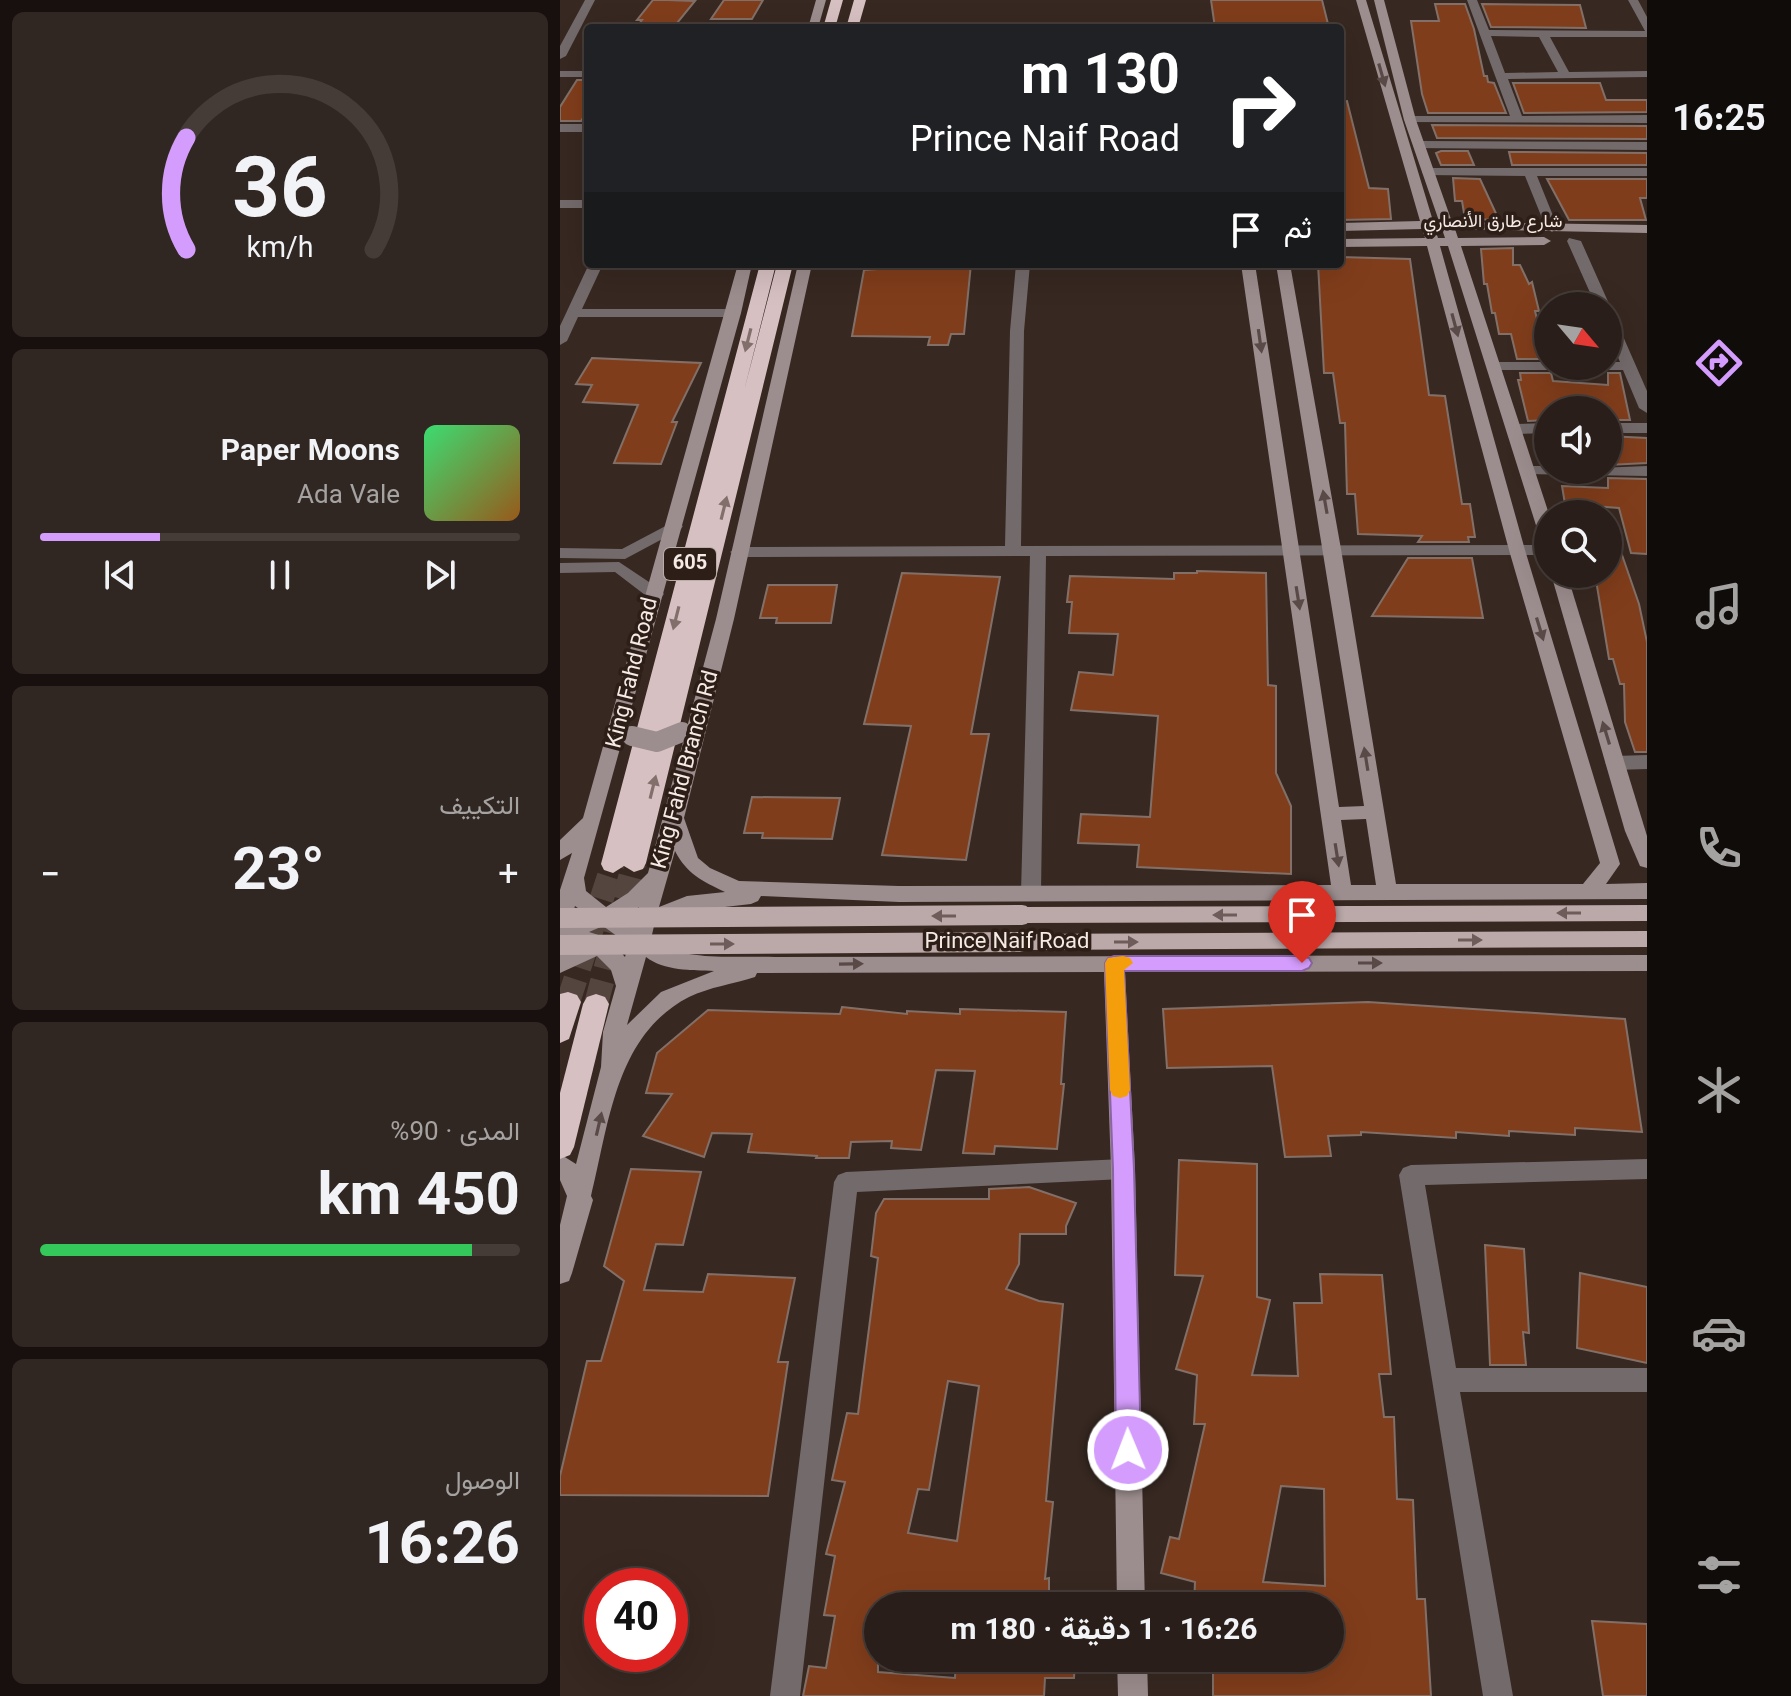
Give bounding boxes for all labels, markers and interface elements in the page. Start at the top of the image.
text: 130 m [1021,36,1180,123]
icon: right [1208,56,1312,160]
one-way arrow [1376,64,1389,88]
text: 16:25 [1672,93,1766,149]
text: Prince Naif Road [910,114,1180,170]
text: 36 [232,131,328,261]
text: ثم [1284,207,1312,254]
icon: arrive [1224,208,1268,252]
street label: شارع طارق الأنصاري [1424,209,1563,237]
text: km/h [246,229,314,273]
north arrow [1534,292,1622,380]
map controls [1534,292,1622,588]
one-way arrow [1449,312,1461,337]
one-way arrow [742,327,754,352]
one-way arrow [1254,329,1267,354]
icon: directions [1691,335,1747,391]
button: sound [1534,396,1622,484]
text: Paper Moons [221,429,400,476]
text: Ada Vale [297,476,400,517]
one-way arrow [1318,490,1330,515]
one-way arrow [718,495,730,520]
button: search [1534,500,1622,588]
road number: 605 [664,548,716,580]
icon: previous [98,553,142,597]
icon: pause [258,553,302,597]
icon: next [418,553,462,597]
icon: music [1691,578,1747,634]
one-way arrow [1292,586,1305,611]
street label: King Fahd Road [597,594,669,752]
one-way arrow [670,606,682,631]
one-way arrow [1534,617,1547,641]
street label: King Fahd Branch Rd [643,667,729,873]
one-way arrow [1599,721,1612,745]
one-way arrow [1360,746,1372,771]
one-way arrow [648,774,660,799]
text: التكييف [439,787,520,828]
icon: phone [1691,820,1747,876]
text: 23° [232,827,325,921]
text: − [40,840,61,909]
text: + [496,840,520,909]
one-way arrow [1331,843,1344,868]
pin [1268,881,1336,963]
icon: arrive [1280,893,1324,937]
one-way arrow [1556,907,1581,919]
one-way arrow [1212,908,1237,921]
one-way arrow [931,910,956,922]
street label: Prince Naif Road [925,925,1089,960]
one-way arrow [1458,934,1483,946]
one-way arrow [1114,935,1139,948]
one-way arrow [710,938,735,950]
one-way arrow [1358,957,1383,969]
one-way arrow [839,958,864,970]
icon: climate [1691,1062,1747,1118]
one-way arrow [593,1112,605,1137]
text: المدى · 90% [390,1113,520,1154]
text: 450 km [318,1152,520,1246]
icon: car [1691,1305,1747,1361]
position arrow [1086,1408,1170,1492]
text: الوصول [445,1462,520,1503]
text: 16:26 [364,1501,520,1595]
icon: filters [1691,1547,1747,1603]
speed limit sign: 40 [584,1568,688,1672]
text: 16:26 · 1 دقيقة · 180 m [951,1608,1257,1655]

